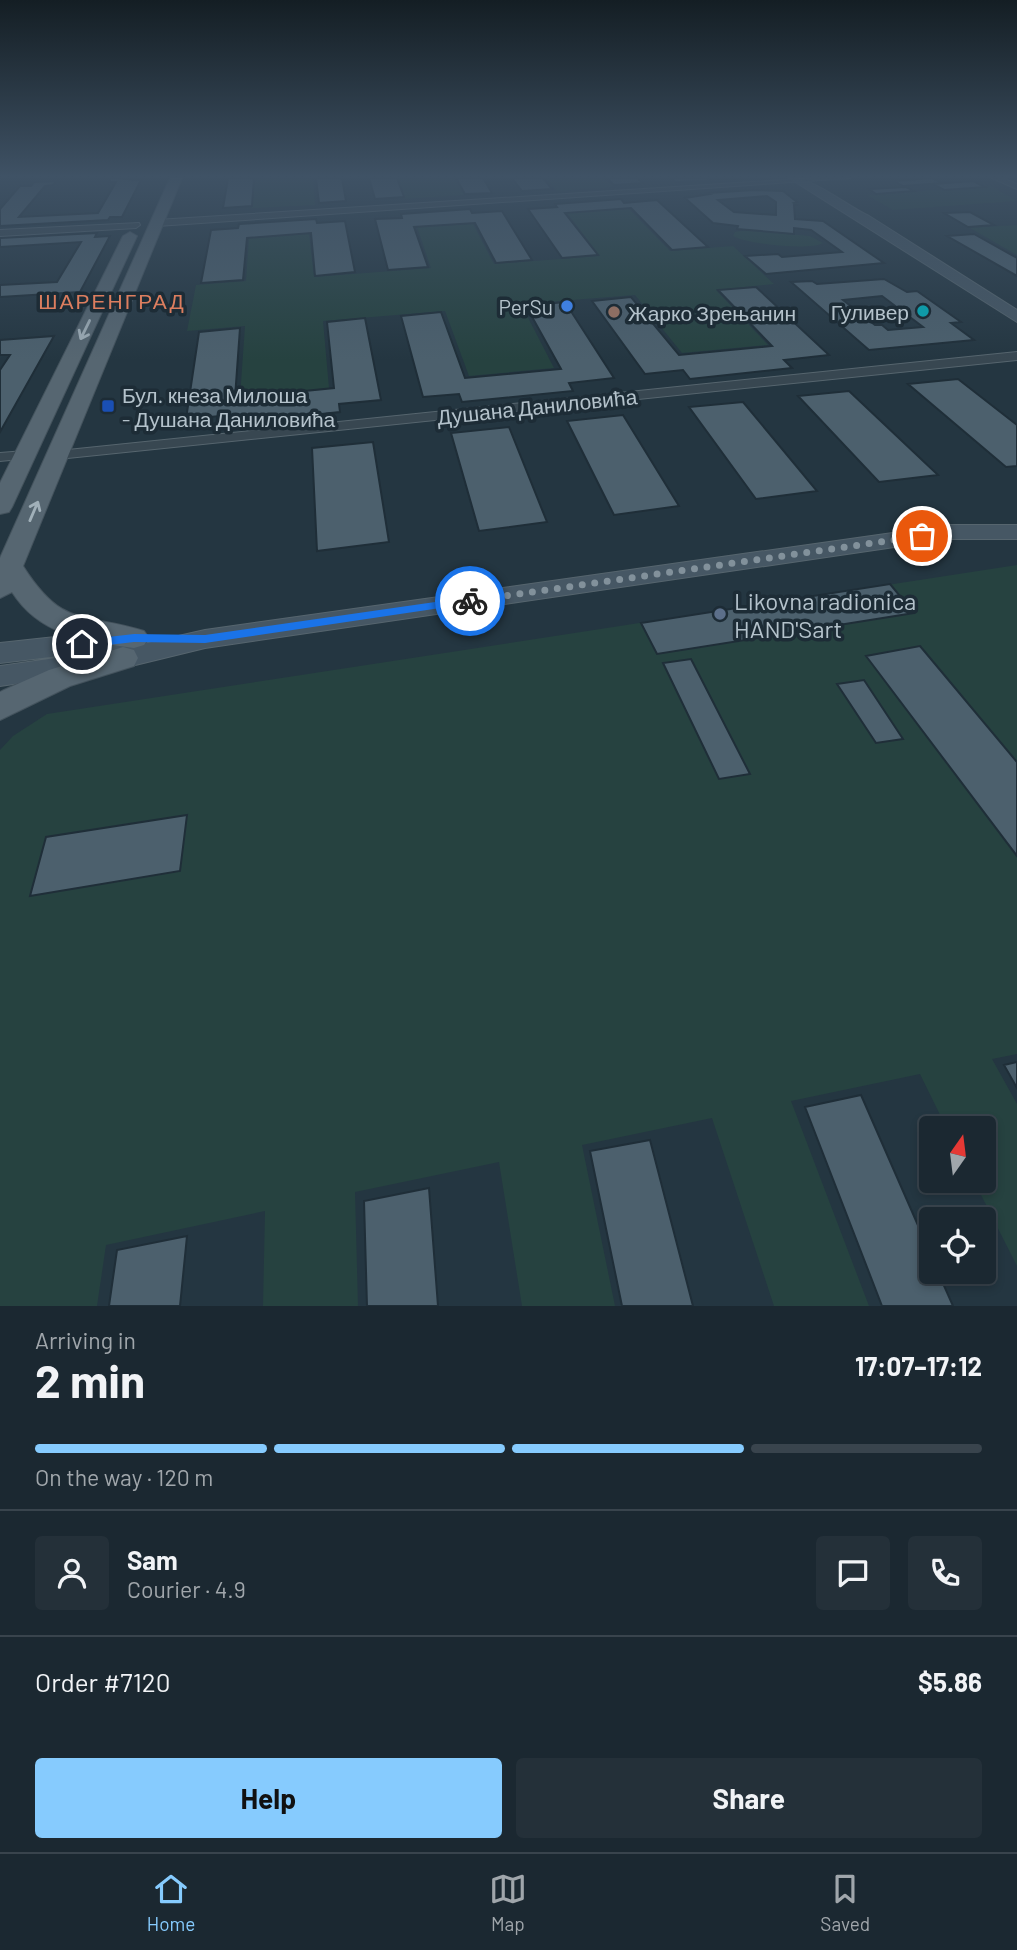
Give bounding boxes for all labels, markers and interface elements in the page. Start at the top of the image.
district label: ШАРЕНГРАД [38,288,186,313]
place label: PerSu [499,294,553,319]
marker: PerSu [559,298,575,314]
place label: Гуливер [831,299,909,324]
place label: Жарко Зрењанин [628,300,796,325]
marker: Гуливер [915,303,931,319]
marker: Жарко Зрењанин [606,304,622,320]
one-way arrow [78,319,91,340]
place label: Бул. кнеза Милоша - Душана Даниловића [122,382,336,431]
street label: Душана Даниловића [436,383,638,429]
marker: Бул. кнеза Милоша - Душана Даниловића [100,398,116,414]
one-way arrow [28,501,41,522]
pin [892,506,952,566]
icon: bag [903,517,941,555]
courier [435,566,505,636]
icon: bike [451,582,489,620]
place label: Likovna radionica HAND'Sart [734,586,916,643]
marker: Likovna radionica HAND'Sart [712,606,728,622]
pin [52,614,112,674]
icon: home [63,625,101,663]
north arrow [919,1116,996,1194]
map controls [919,1116,996,1284]
button: locate [919,1207,996,1284]
text: Arriving in [35,1326,136,1354]
text: 17:07–17:12 [855,1350,982,1381]
text: 2 min [35,1352,145,1407]
text: On the way · 120 m [35,1463,213,1491]
button: person [35,1536,109,1610]
button: chat [816,1536,890,1610]
button: phone [908,1536,982,1610]
text: Sam [127,1544,178,1575]
text: Courier · 4.9 [127,1575,246,1603]
text: Order #7120 [35,1666,170,1697]
text: $5.86 [918,1666,982,1697]
button: Help [35,1758,502,1838]
button: Share [516,1758,982,1838]
tab: Home [147,1870,195,1935]
tab: Map [489,1870,527,1935]
tab: Saved [820,1870,870,1935]

